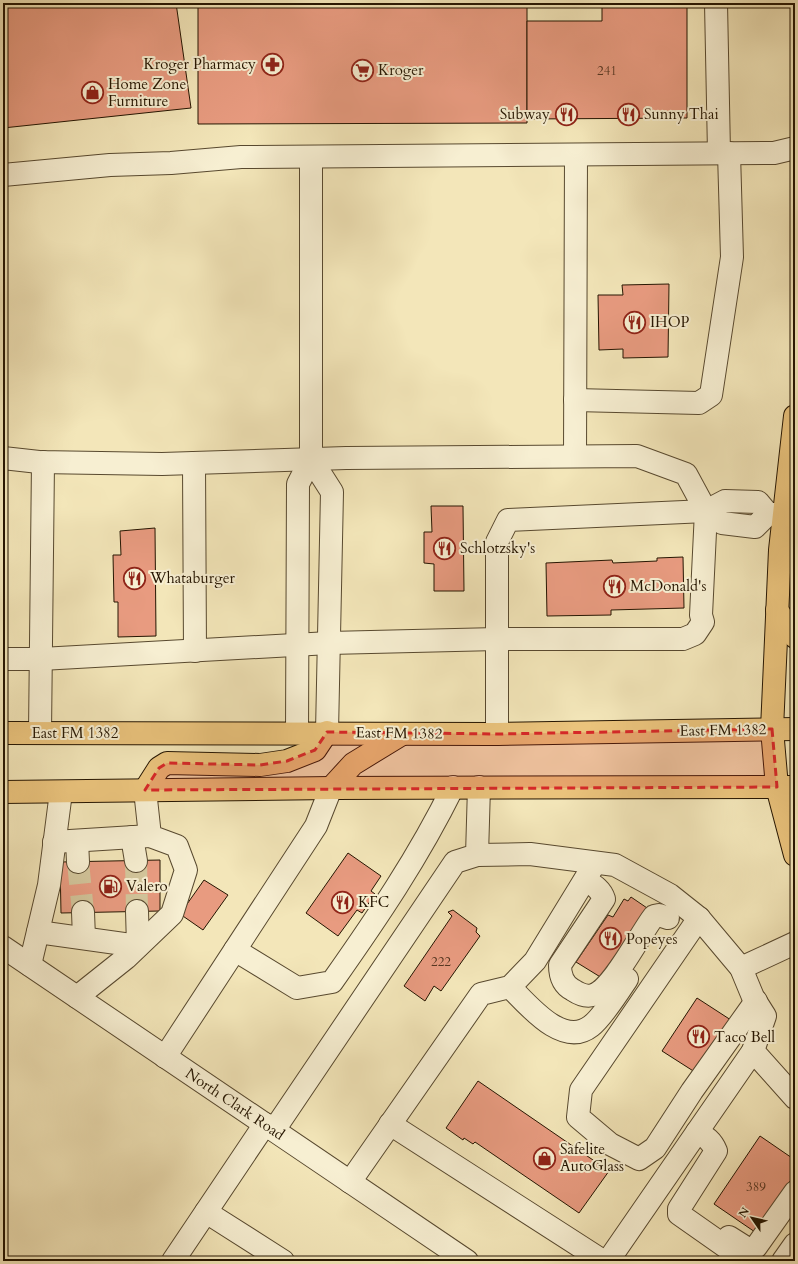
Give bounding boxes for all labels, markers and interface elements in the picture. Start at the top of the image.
pharmacy icon: Kroger Pharmacy [259,51,285,77]
place label: Kroger Pharmacy [144,54,256,74]
supermarket icon: Kroger [349,57,375,83]
place label: Kroger [378,60,424,80]
house number: 241 [597,62,617,80]
place label: Home Zone Furniture [108,74,186,111]
shop icon: Home Zone Furniture [79,80,105,106]
restaurant icon: Subway [553,101,579,127]
restaurant icon: Sunny Thai [615,101,641,127]
place label: Subway [500,104,550,124]
place label: Sunny Thai [644,104,719,124]
restaurant icon: IHOP [621,309,647,335]
place label: IHOP [650,312,690,332]
restaurant icon: Schlotzsky's [431,535,457,561]
place label: Schlotzsky's [460,538,535,558]
restaurant icon: Whataburger [122,565,148,591]
place label: Whataburger [149,568,235,588]
restaurant icon: McDonald's [602,573,628,599]
place label: McDonald's [630,576,707,596]
street label: East FM 1382 [679,719,767,741]
street label: East FM 1382 [355,722,443,744]
street label: East FM 1382 [32,723,119,743]
fuel station icon: Valero [97,873,123,899]
place label: Valero [126,876,168,896]
restaurant icon: KFC [329,889,355,915]
place label: KFC [358,892,389,912]
restaurant icon: Popeyes [597,926,623,952]
place label: Popeyes [626,929,678,949]
house number: 222 [431,953,451,971]
restaurant icon: Taco Bell [685,1024,711,1050]
place label: Taco Bell [714,1027,775,1047]
street label: North Clark Road [181,1063,289,1145]
place label: Safelite AutoGlass [560,1139,624,1176]
shop icon: Safelite AutoGlass [531,1145,557,1171]
house number: 389 [746,1178,766,1196]
north arrow [732,1198,772,1238]
text: N [735,1204,753,1221]

